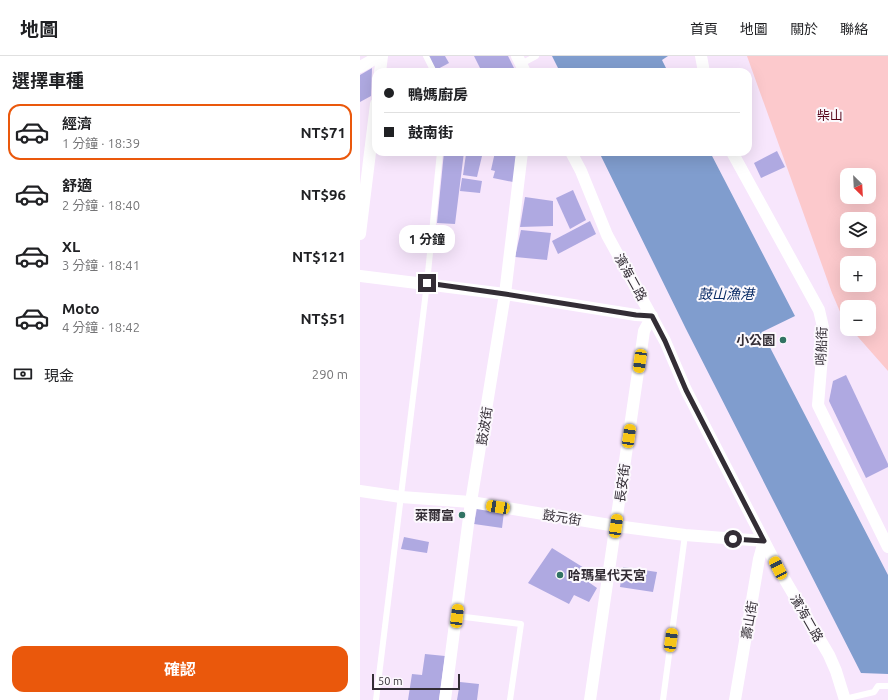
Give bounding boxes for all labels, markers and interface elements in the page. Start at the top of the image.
text: 地圖 [20,18,58,40]
text: 首頁 [690,21,718,37]
text: 地圖 [740,21,768,37]
text: 關於 [790,21,818,37]
text: 聯絡 [840,21,868,37]
text: 選擇車種 [12,70,84,90]
text: 鴨媽廚房 [408,86,468,103]
park label: 柴山 [817,108,843,122]
icon: car [14,114,50,150]
text: 經濟 [62,115,92,132]
text: NT$71 [300,124,346,141]
text: 鼓南街 [408,124,453,141]
text: 1 分鐘 · 18:39 [62,136,140,150]
north arrow [840,168,876,204]
map controls [840,168,876,336]
icon: car [14,176,50,212]
text: 舒適 [62,177,92,194]
text: NT$96 [300,186,346,203]
text: 2 分鐘 · 18:40 [62,198,140,212]
button: layers [840,212,876,248]
callout: 1 分鐘 [399,225,455,253]
text: 1 分鐘 [409,232,445,246]
icon: car [14,238,50,274]
text: XL [62,238,80,255]
text: NT$121 [292,248,346,265]
street label: 濱海二路 [612,251,650,303]
button: + [840,256,876,292]
text: 3 分鐘 · 18:41 [62,258,140,272]
route end [418,274,436,292]
water label: 鼓山漁港 [698,286,756,302]
icon: car [14,300,50,336]
text: Moto [62,300,100,317]
button: − [840,300,876,336]
text: NT$51 [300,310,346,327]
text: 4 分鐘 · 18:42 [62,320,140,334]
street label: 哨船街 [813,326,829,366]
place label: 小公園 [736,333,775,347]
marker: 小公園 [778,335,788,345]
car [632,348,648,374]
icon: cash [12,363,34,385]
text: 現金 [44,367,74,384]
text: 290 m [312,367,348,381]
street label: 鼓波街 [474,406,494,446]
car [621,423,637,449]
street label: 長安街 [612,463,632,503]
car [485,499,511,515]
street label: 鼓元街 [542,507,582,527]
place label: 萊爾富 [415,508,454,522]
marker: 萊爾富 [457,510,467,520]
car [608,513,624,539]
route start [724,530,742,548]
car [767,555,789,581]
place label: 哈瑪星代天宮 [568,568,646,582]
marker: 哈瑪星代天宮 [555,570,565,580]
street label: 濱海二路 [788,592,826,644]
street label: 壽山街 [739,600,759,640]
car [450,603,464,629]
car [663,627,679,653]
button: 確認 [12,646,348,692]
scale bar [372,672,460,691]
text: 50 m [378,675,402,687]

